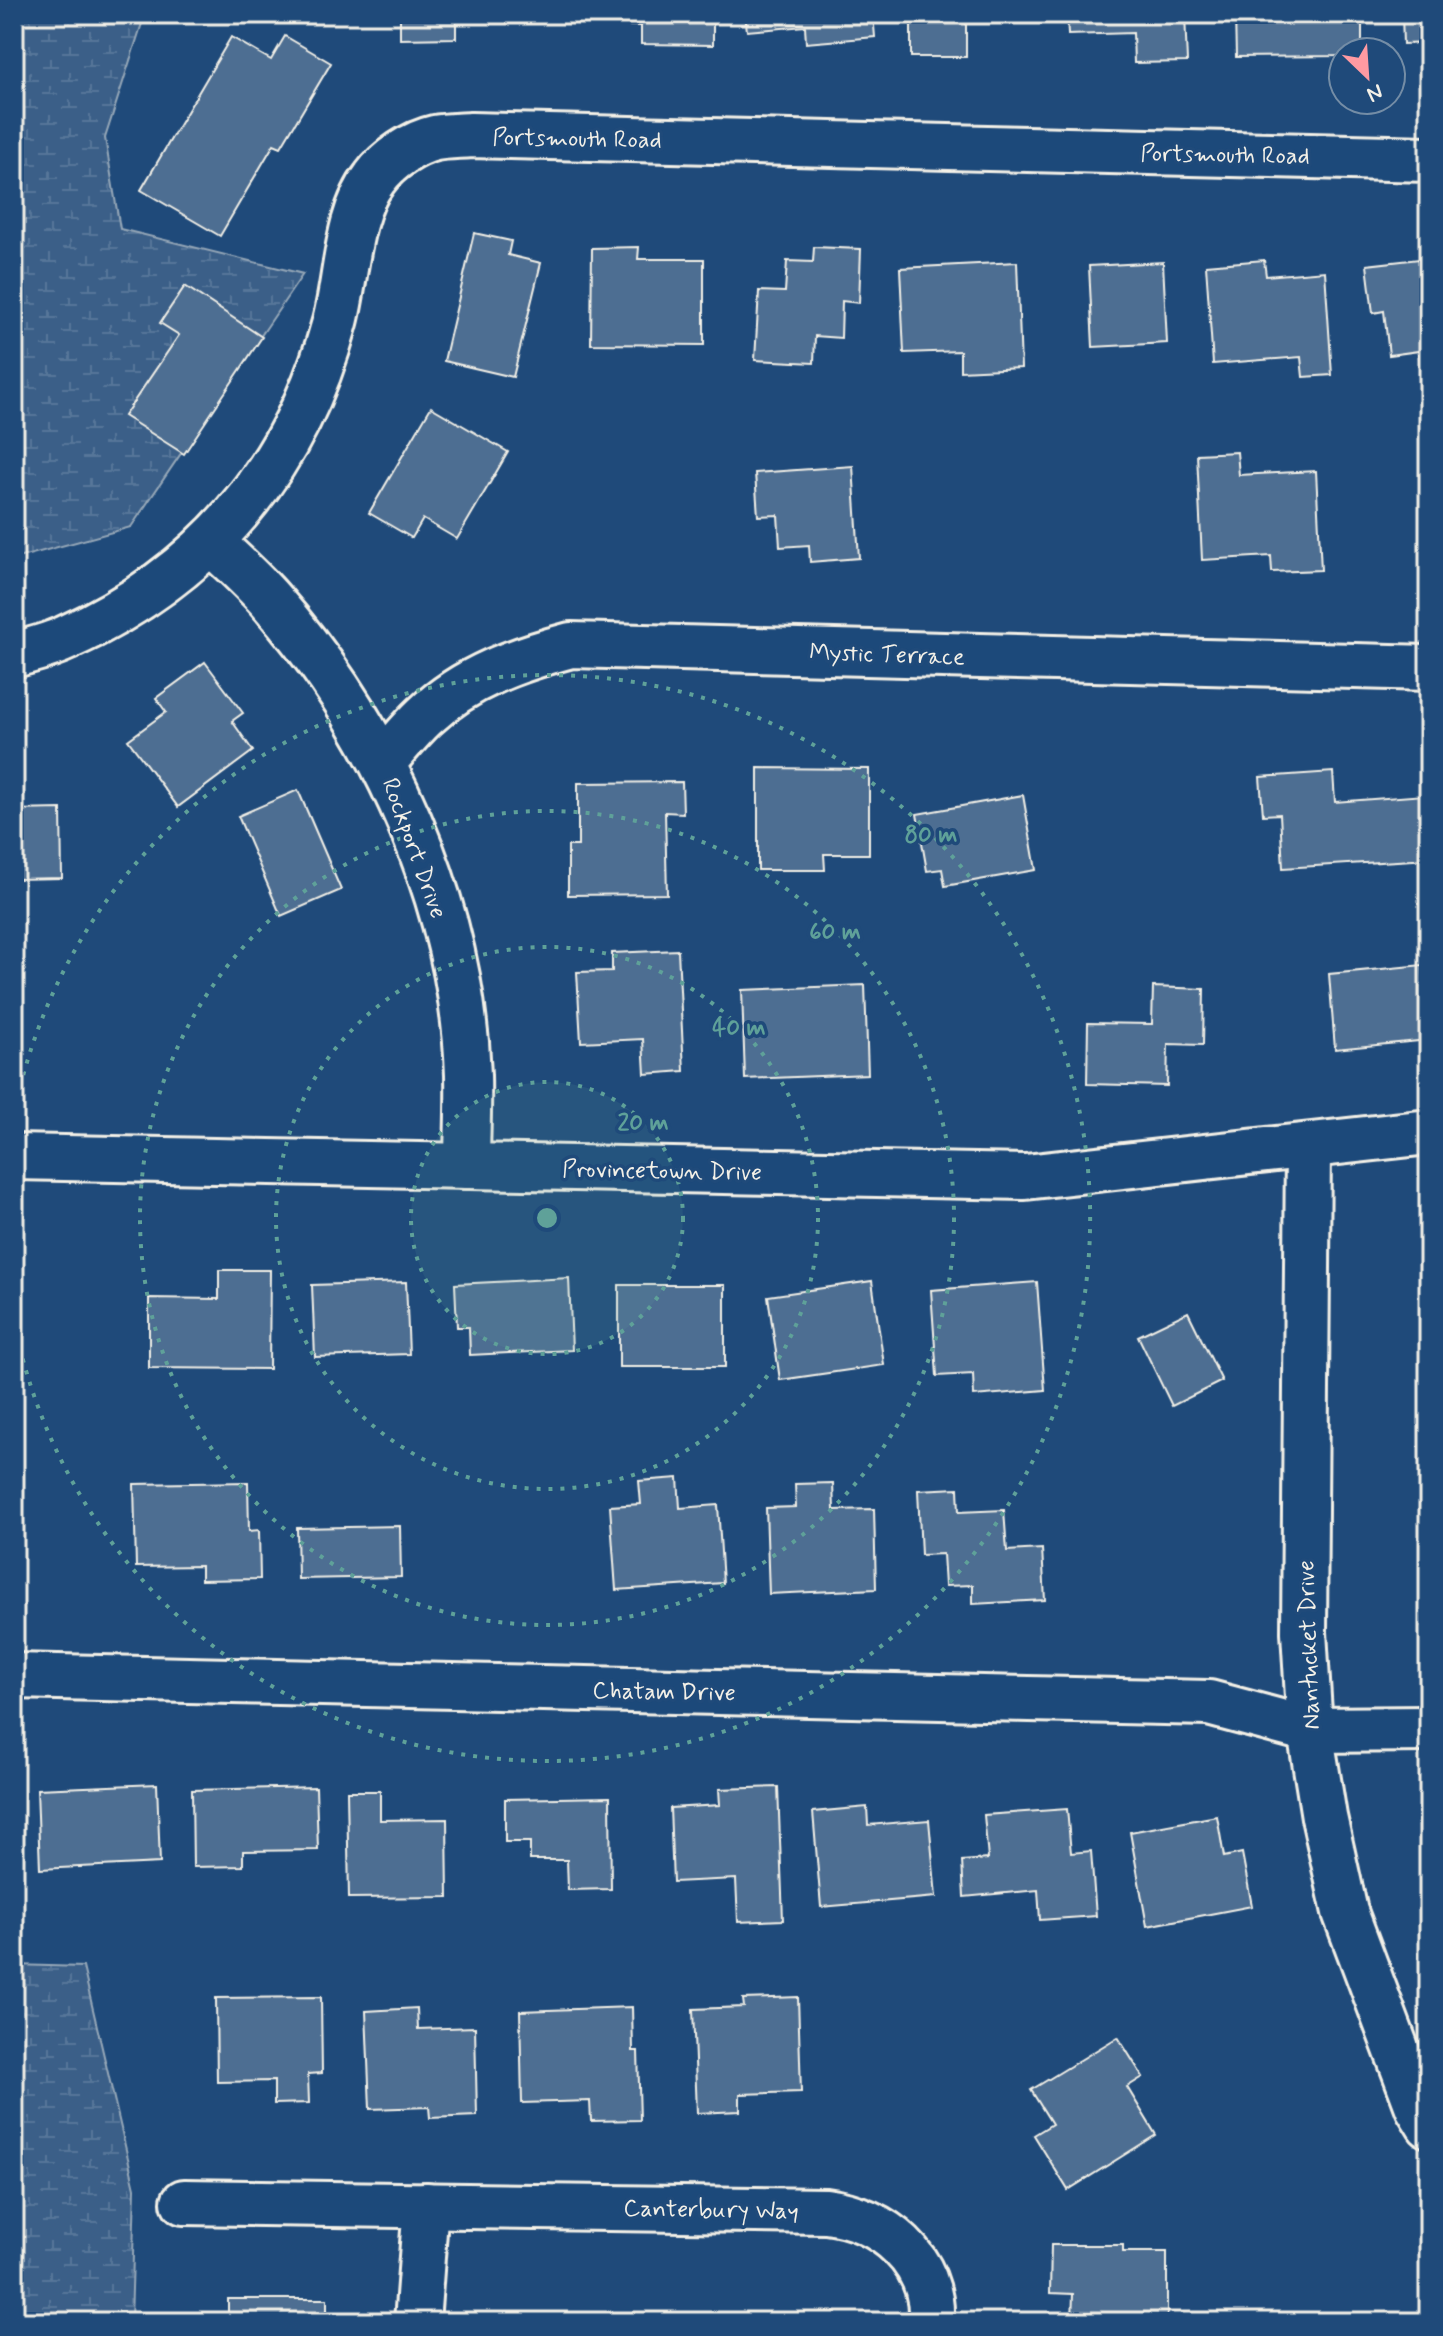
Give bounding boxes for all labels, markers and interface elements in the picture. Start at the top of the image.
north arrow [1327,36,1407,116]
text: N [1362,77,1387,108]
street label: Portsmouth Road [492,123,662,156]
street label: Portsmouth Road [1140,139,1310,172]
street label: Mystic Terrace [809,637,965,674]
street label: Rockport Drive [374,774,453,923]
text: 80 m [905,820,957,851]
text: 60 m [809,917,861,948]
text: 40 m [712,1013,766,1044]
text: 20 m [617,1108,669,1139]
street label: Provincetown Drive [562,1154,762,1189]
centre of rings [533,1204,561,1232]
street label: Nantucket Drive [1291,1560,1328,1730]
street label: Chatam Drive [592,1676,736,1709]
street label: Canterbury Way [623,2193,799,2228]

